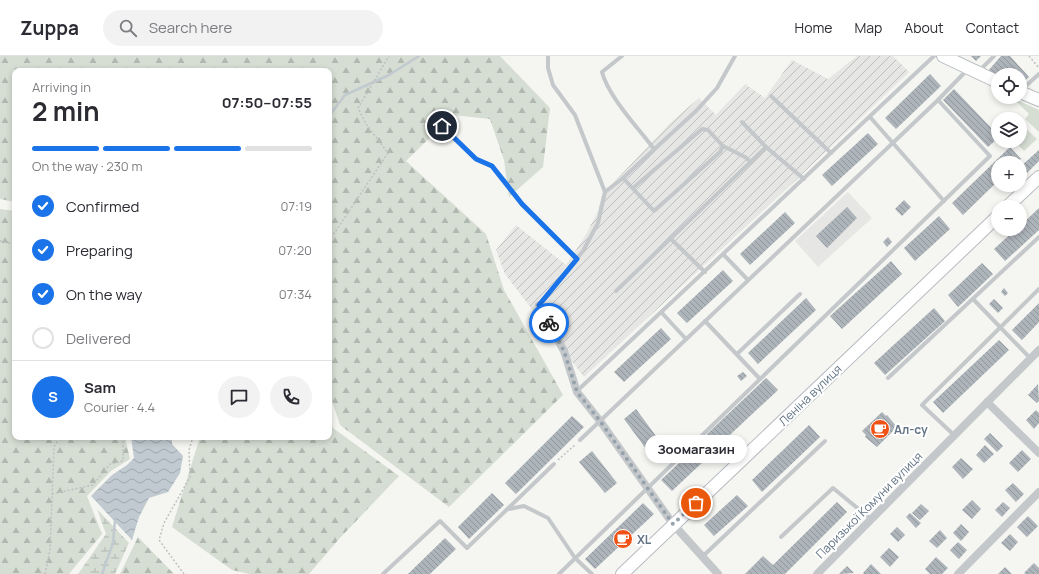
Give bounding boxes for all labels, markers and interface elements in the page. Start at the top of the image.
search box [103,10,383,46]
text: Zuppa [20,15,79,41]
icon: search [117,17,139,39]
text: Search here [149,17,232,38]
text: Home [795,18,832,37]
text: Map [854,18,882,37]
text: About [904,18,944,37]
text: Contact [966,18,1019,37]
map controls [991,68,1027,236]
button: locate [991,68,1027,104]
text: Arriving in [32,78,91,96]
text: 07:50–07:55 [222,92,312,113]
text: 2 min [32,93,100,129]
pin [425,109,459,143]
button: layers [991,112,1027,148]
icon: home [431,115,453,137]
button: + [991,156,1027,192]
text: On the way · 230 m [32,157,142,175]
icon: check [32,195,54,217]
text: Confirmed [66,196,139,217]
text: 07:19 [281,197,312,215]
button: − [991,200,1027,236]
icon: check [32,239,54,261]
text: Preparing [66,240,133,261]
text: 07:20 [278,241,312,259]
icon: check [32,283,54,305]
text: On the way [66,284,142,305]
text: 07:34 [279,285,312,303]
courier [529,303,569,343]
icon: bike [538,312,560,334]
text: Delivered [66,328,131,349]
street label: Леніна вулиця [775,360,845,430]
button: chat [218,376,260,418]
button: phone [270,376,312,418]
text: Sam [84,377,116,398]
text: S [48,386,58,407]
text: Courier · 4.4 [84,398,155,416]
cafe icon: Ал-су [869,418,891,440]
place label: Ал-су [894,421,928,438]
callout: Зоомагазин [645,435,747,463]
text: Зоомагазин [657,440,735,458]
street label: Паризької Комуни вулиця [812,448,926,562]
pin [679,486,713,520]
icon: bag [685,492,707,514]
cafe icon: XL [612,528,634,550]
place label: XL [637,531,652,548]

